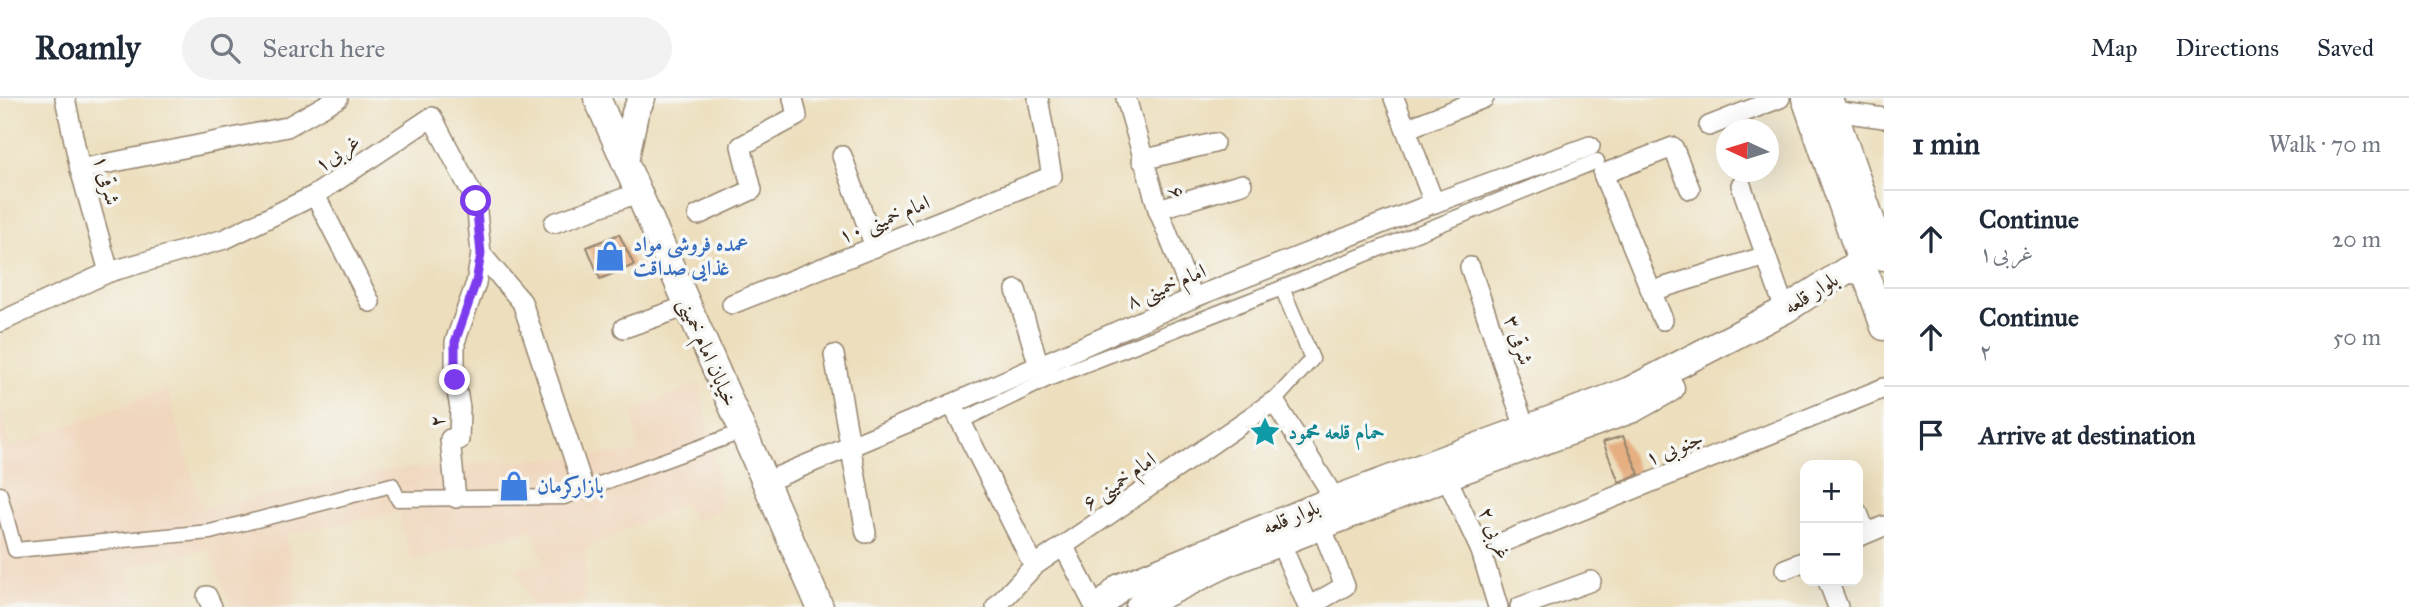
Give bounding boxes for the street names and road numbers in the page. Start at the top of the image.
street label: غربی۱ [309,128,366,179]
street label: ۱ شرقی [87,152,126,208]
street label: ۶ [1163,182,1191,202]
street label: امام خمینی ۱۰ [834,189,935,254]
street label: امام خمینی ۸ [1122,258,1212,319]
street label: بلوار قلعه [1779,266,1843,320]
street label: خیابان امام خمینی [668,294,744,412]
street label: ۳ شرقی [1498,312,1540,368]
street label: ۲ [424,415,450,427]
street label: ۱ جنوبی [1641,425,1707,473]
street label: امام خمینی ۶ [1077,446,1164,520]
street label: بلوار قلعه [1259,494,1323,540]
street label: ۲ غربی [1471,503,1517,564]

